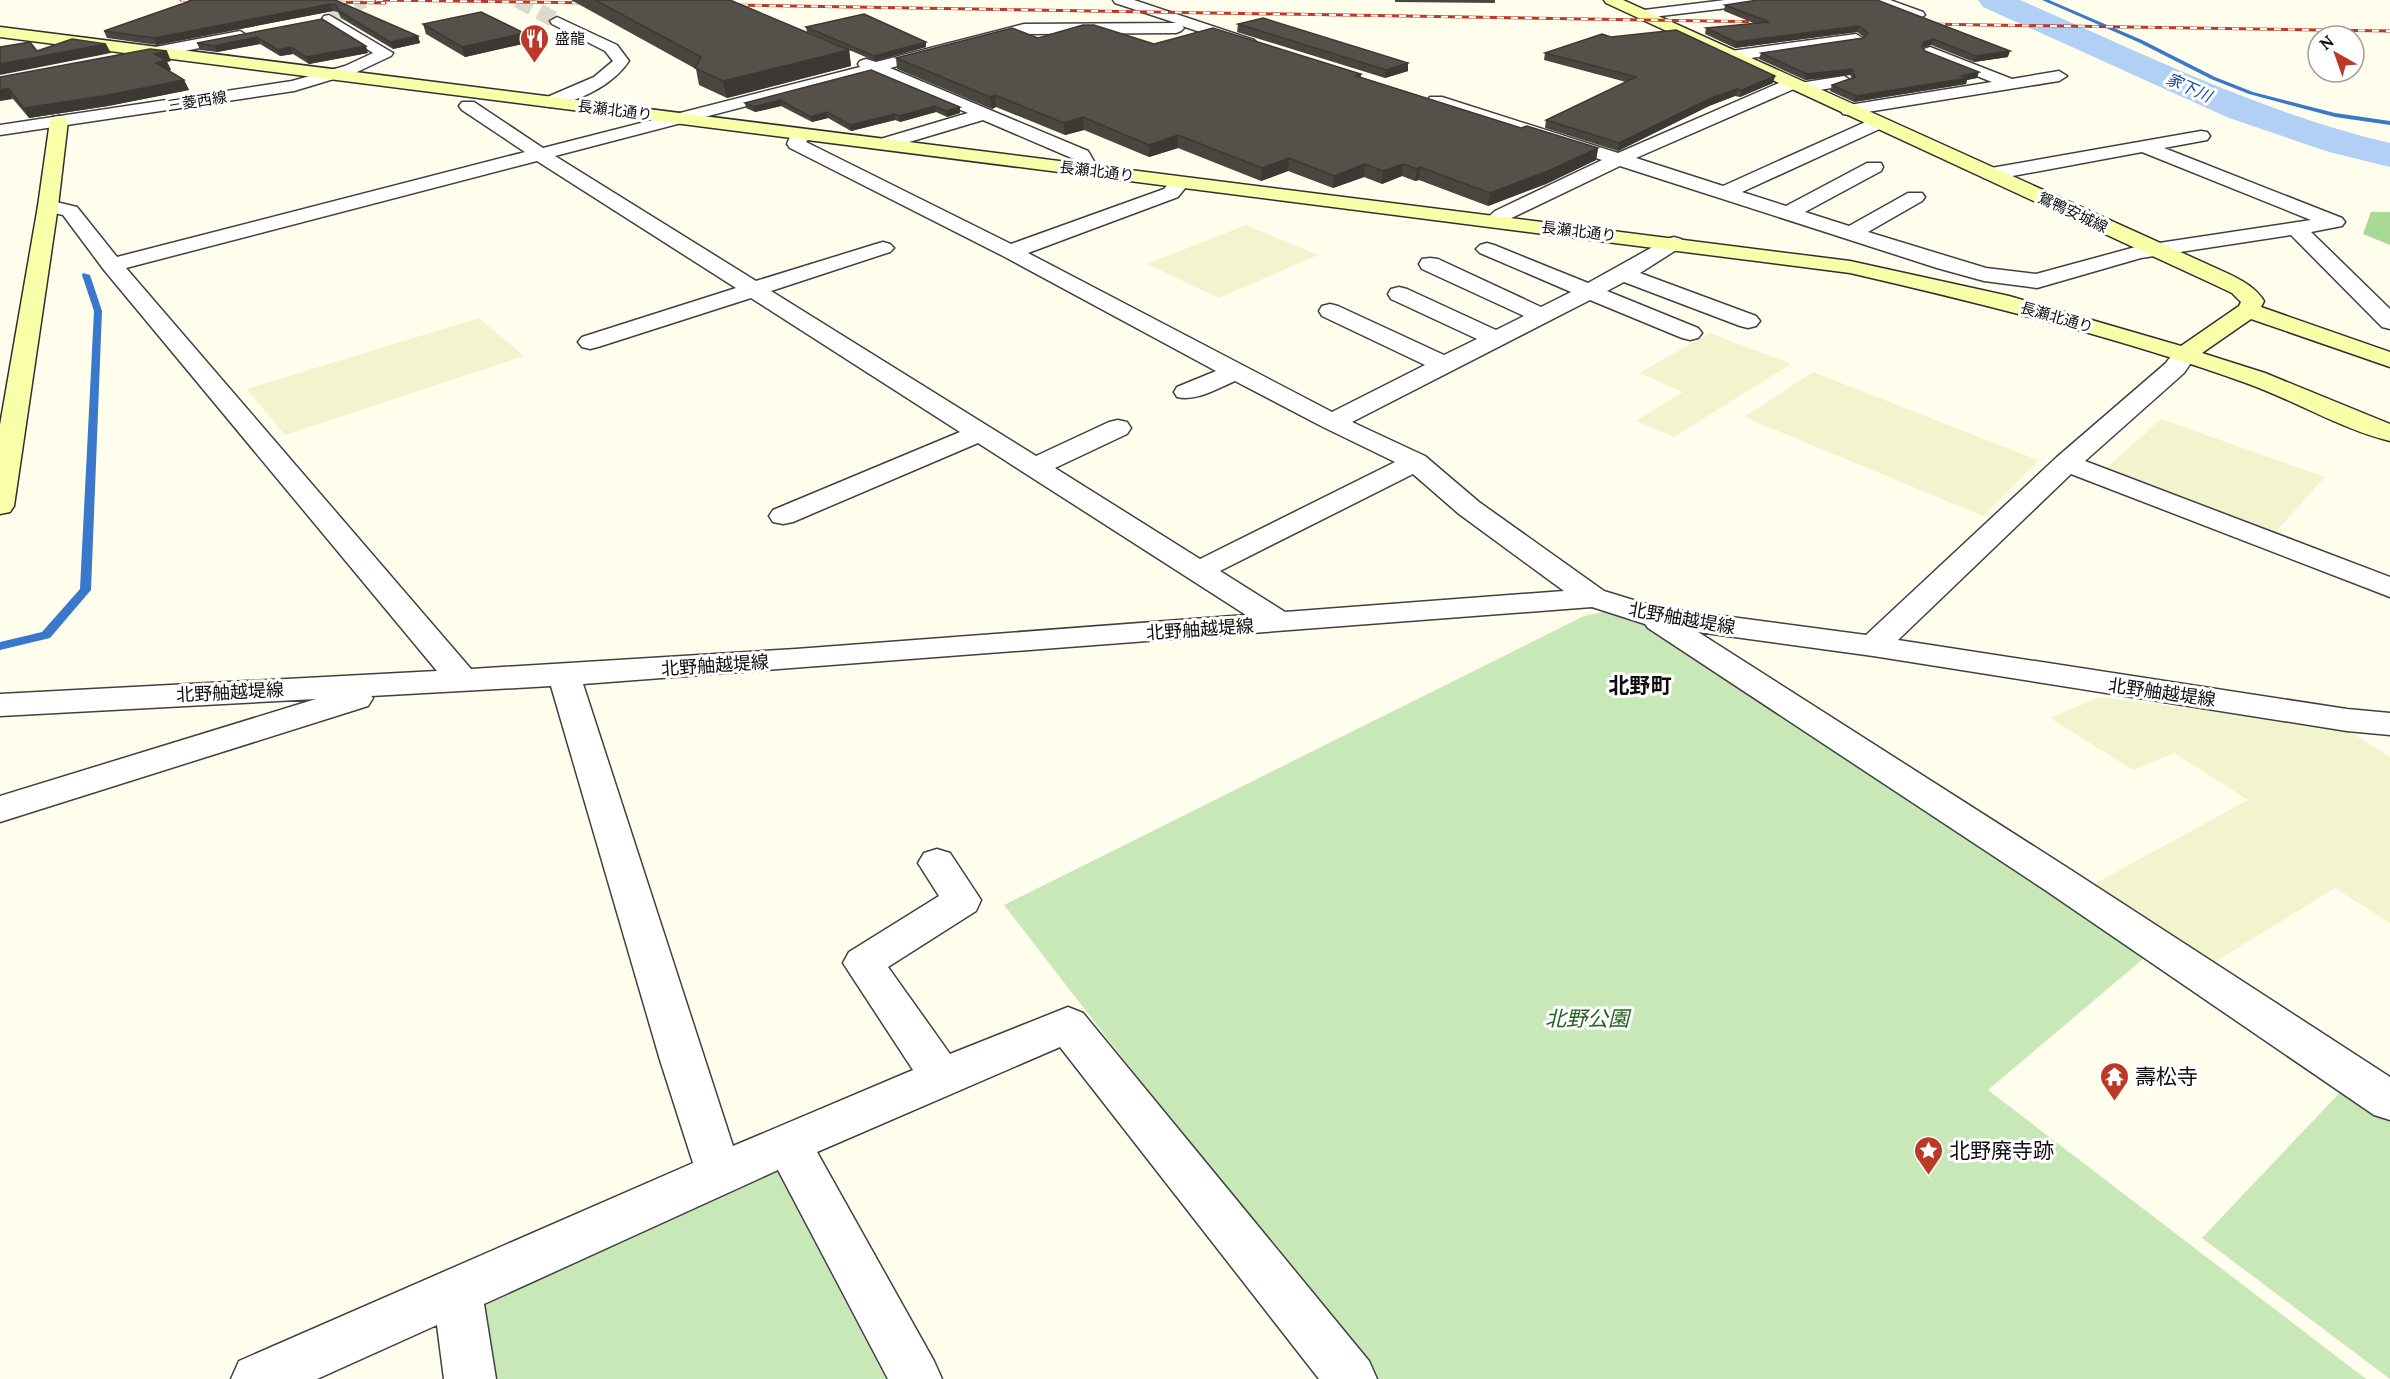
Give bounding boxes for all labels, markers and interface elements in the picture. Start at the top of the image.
restaurant icon: 盛龍 [518,22,550,64]
north arrow [2306,24,2366,84]
place label: 盛龍 [555,29,585,48]
text: N [2315,31,2338,54]
water label: 家下川 [2163,68,2217,107]
street label: 三菱西線 [166,87,228,115]
street label: 長瀬北通り [577,96,653,124]
street label: 長瀬北通り [1059,157,1135,185]
street label: 鴛鴨安城線 [2035,188,2111,236]
street label: 長瀬北通り [1541,217,1617,245]
street label: 長瀬北通り [2018,298,2096,336]
street label: 北野舳越堤線 [1627,597,1737,639]
street label: 北野舳越堤線 [1145,614,1255,644]
street label: 北野舳越堤線 [660,650,770,680]
district label: 北野町 [1609,672,1672,699]
street label: 北野舳越堤線 [2107,673,2217,711]
street label: 北野舳越堤線 [175,678,285,706]
park label: 北野公園 [1545,1005,1632,1032]
temple icon: 壽松寺 [2098,1060,2130,1102]
place label: 壽松寺 [2135,1063,2198,1090]
place icon: 北野廃寺跡 [1912,1134,1944,1176]
place label: 北野廃寺跡 [1949,1137,2054,1164]

